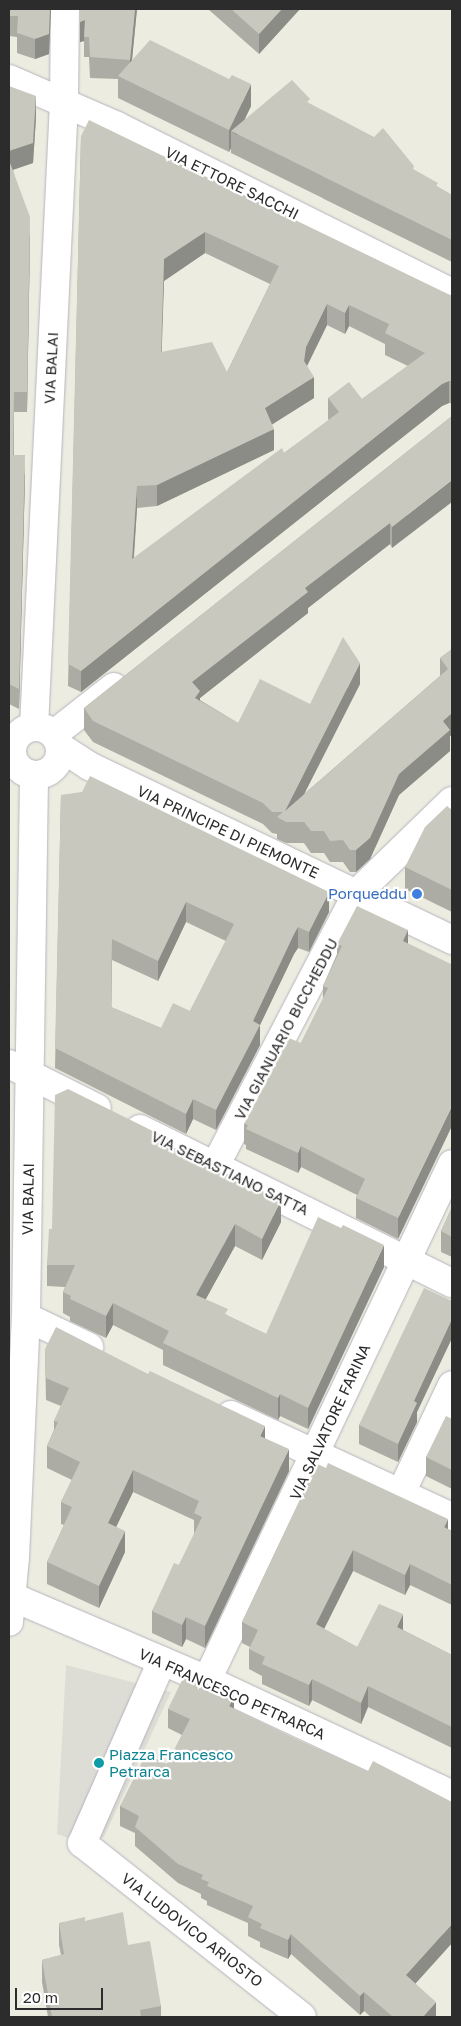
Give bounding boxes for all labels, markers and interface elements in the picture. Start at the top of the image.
street label: VIA ETTORE SACCHI [162,143,302,223]
street label: VIA BALAI [40,332,62,404]
street label: VIA PRINCIPE DI PIEMONTE [134,782,322,882]
place label: Porqueddu [328,885,407,903]
marker: Porqueddu [411,888,423,900]
street label: VIA GIANUARIO BICCHEDDU [230,935,342,1123]
street label: VIA SEBASTIANO SATTA [148,1127,312,1219]
street label: VIA BALAI [18,1163,38,1235]
street label: VIA SALVATORE FARINA [286,1341,374,1503]
street label: VIA FRANCESCO PETRARCA [136,1645,328,1743]
place label: Piazza Francesco Petrarca [109,1745,233,1780]
marker: Piazza Francesco Petrarca [93,1757,105,1769]
street label: VIA LUDOVICO ARIOSTO [118,1869,266,1991]
scale bar [18,1978,105,2010]
text: 20 m [23,1988,58,2006]

